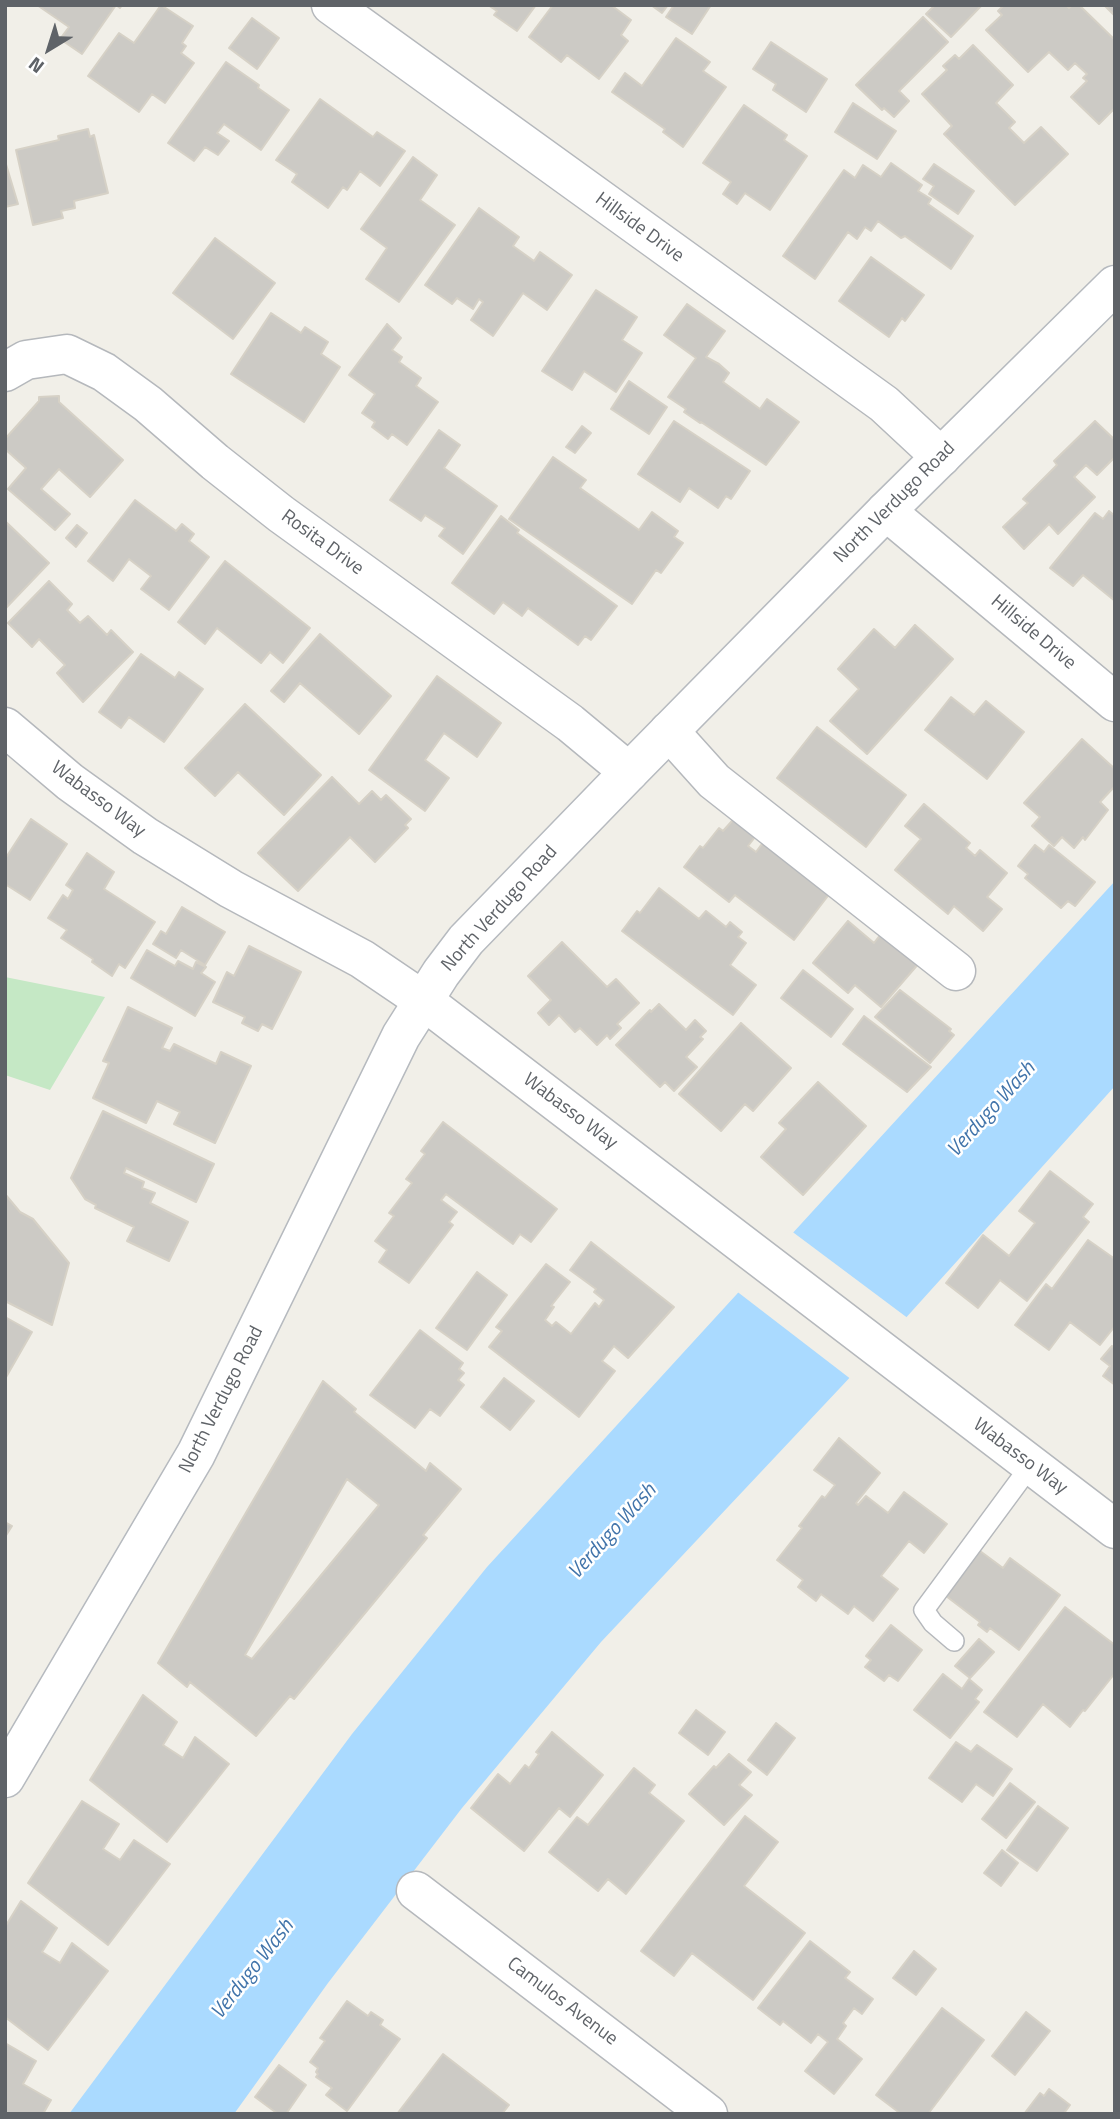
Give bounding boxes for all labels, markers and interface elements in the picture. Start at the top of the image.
north arrow [14,14,84,84]
text: N [22,50,50,81]
street label: Hillside Drive [590,188,688,268]
street label: North Verdugo Road [830,438,960,568]
street label: Rosita Drive [276,505,368,581]
street label: Hillside Drive [986,591,1080,675]
street label: Wabasso Way [46,757,150,843]
street label: North Verdugo Road [437,841,563,977]
water label: Verdugo Wash [943,1057,1041,1163]
street label: Wabasso Way [518,1069,622,1155]
street label: North Verdugo Road [175,1323,269,1477]
street label: Wabasso Way [968,1414,1072,1500]
water label: Verdugo Wash [564,1479,662,1585]
water label: Verdugo Wash [206,1915,300,2025]
street label: Camulos Avenue [502,1953,622,2051]

